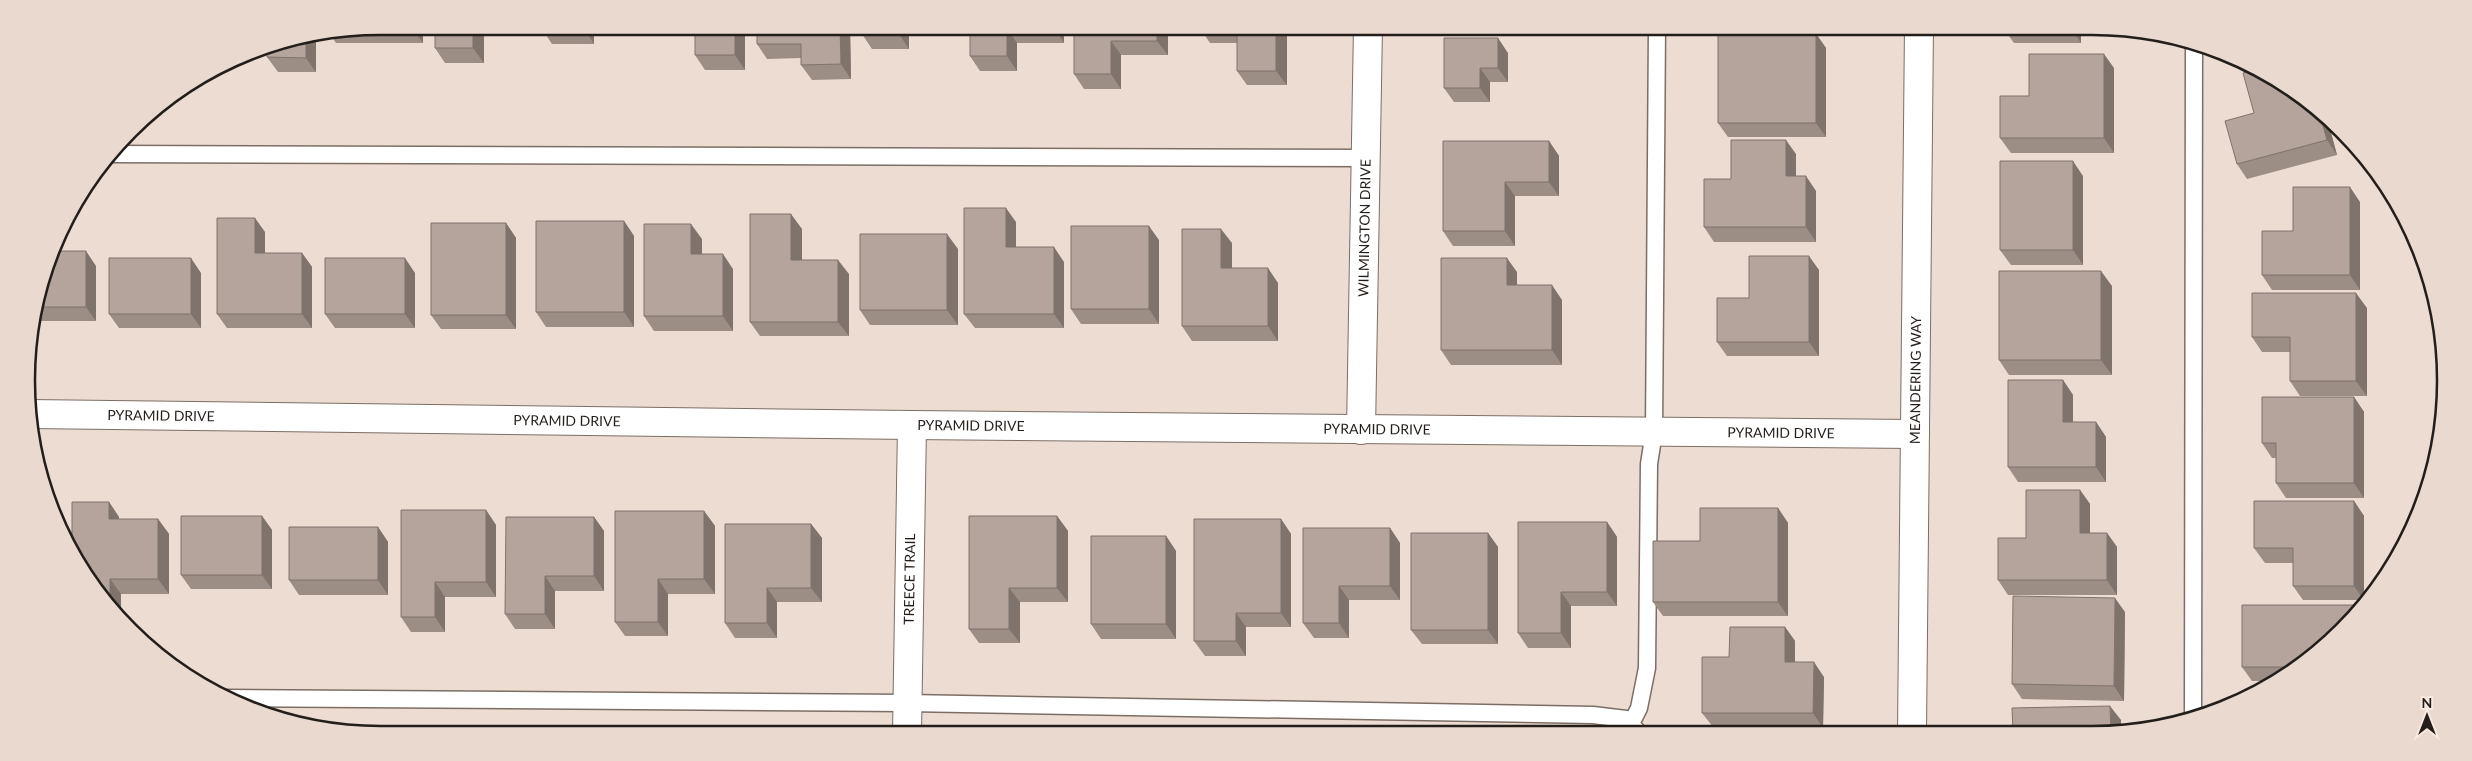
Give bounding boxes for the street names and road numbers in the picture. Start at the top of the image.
street label: WILMINGTON DRIVE [1354,159,1374,297]
street label: MEANDERING WAY [1906,316,1924,444]
street label: PYRAMID DRIVE [107,406,215,424]
street label: PYRAMID DRIVE [513,411,621,429]
street label: PYRAMID DRIVE [917,416,1025,434]
street label: PYRAMID DRIVE [1323,420,1431,438]
street label: PYRAMID DRIVE [1727,423,1835,441]
street label: TREECE TRAIL [900,533,918,625]

